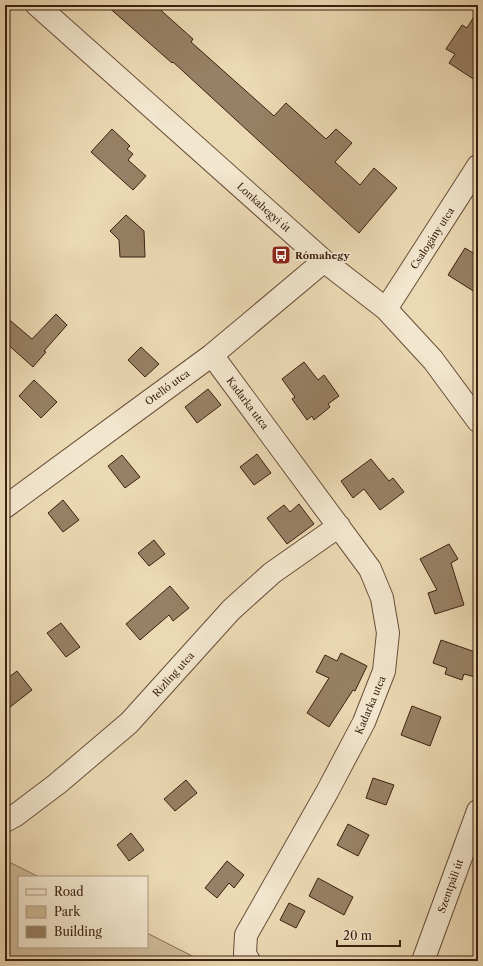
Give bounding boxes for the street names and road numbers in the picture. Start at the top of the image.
street label: Lonkahegyi út [234,180,294,235]
street label: Csalogány utca [408,204,458,272]
street label: Otelló utca [142,366,193,408]
street label: Kadarka utca [224,375,272,433]
street label: Rizling utca [150,649,197,699]
street label: Kadarka utca [352,673,389,736]
street label: Szentpáli út [435,857,466,915]

